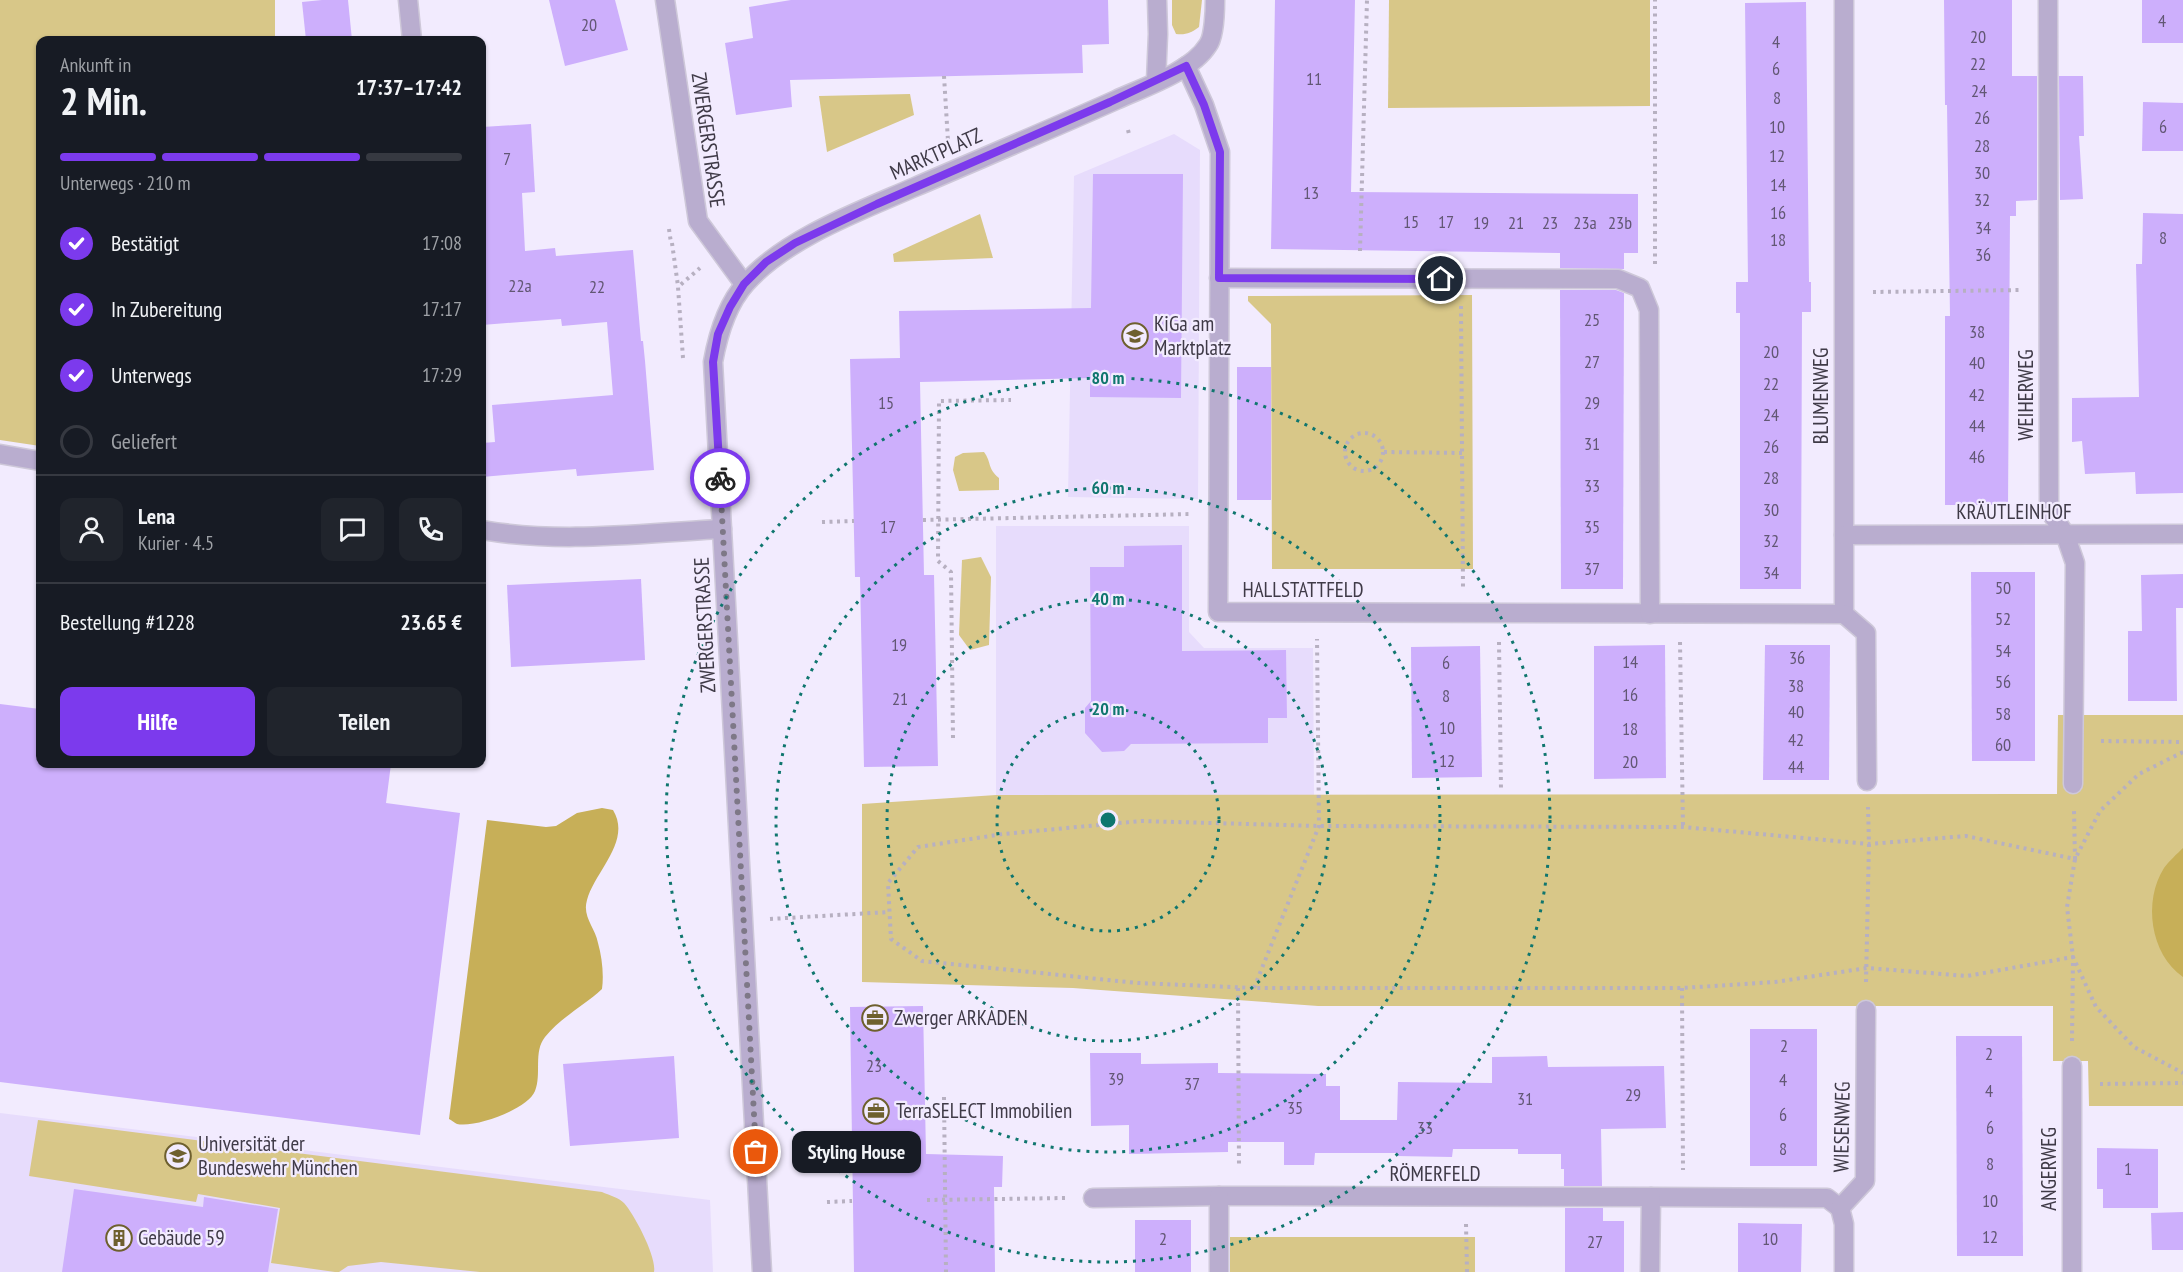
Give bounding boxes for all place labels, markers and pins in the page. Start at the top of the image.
pin [1415,253,1466,304]
place label: KiGa am Marktplatz [1154,310,1231,361]
school or university icon: KiGa am Marktplatz [1120,321,1150,351]
centre of rings [1098,810,1118,830]
office icon: Zwerger ARKADEN [860,1003,890,1033]
place label: Zwerger ARKADEN [894,1004,1028,1031]
office icon: TerraSELECT Immobilien [861,1096,891,1126]
place label: TerraSELECT Immobilien [896,1097,1072,1124]
pin [730,1126,781,1177]
place label: Universität der Bundeswehr München [198,1130,358,1181]
callout: Styling House [792,1131,921,1173]
school or university icon: Universität der Bundeswehr München [163,1141,193,1171]
building icon: Gebäude 59 [104,1223,134,1253]
place label: Gebäude 59 [138,1224,225,1251]

